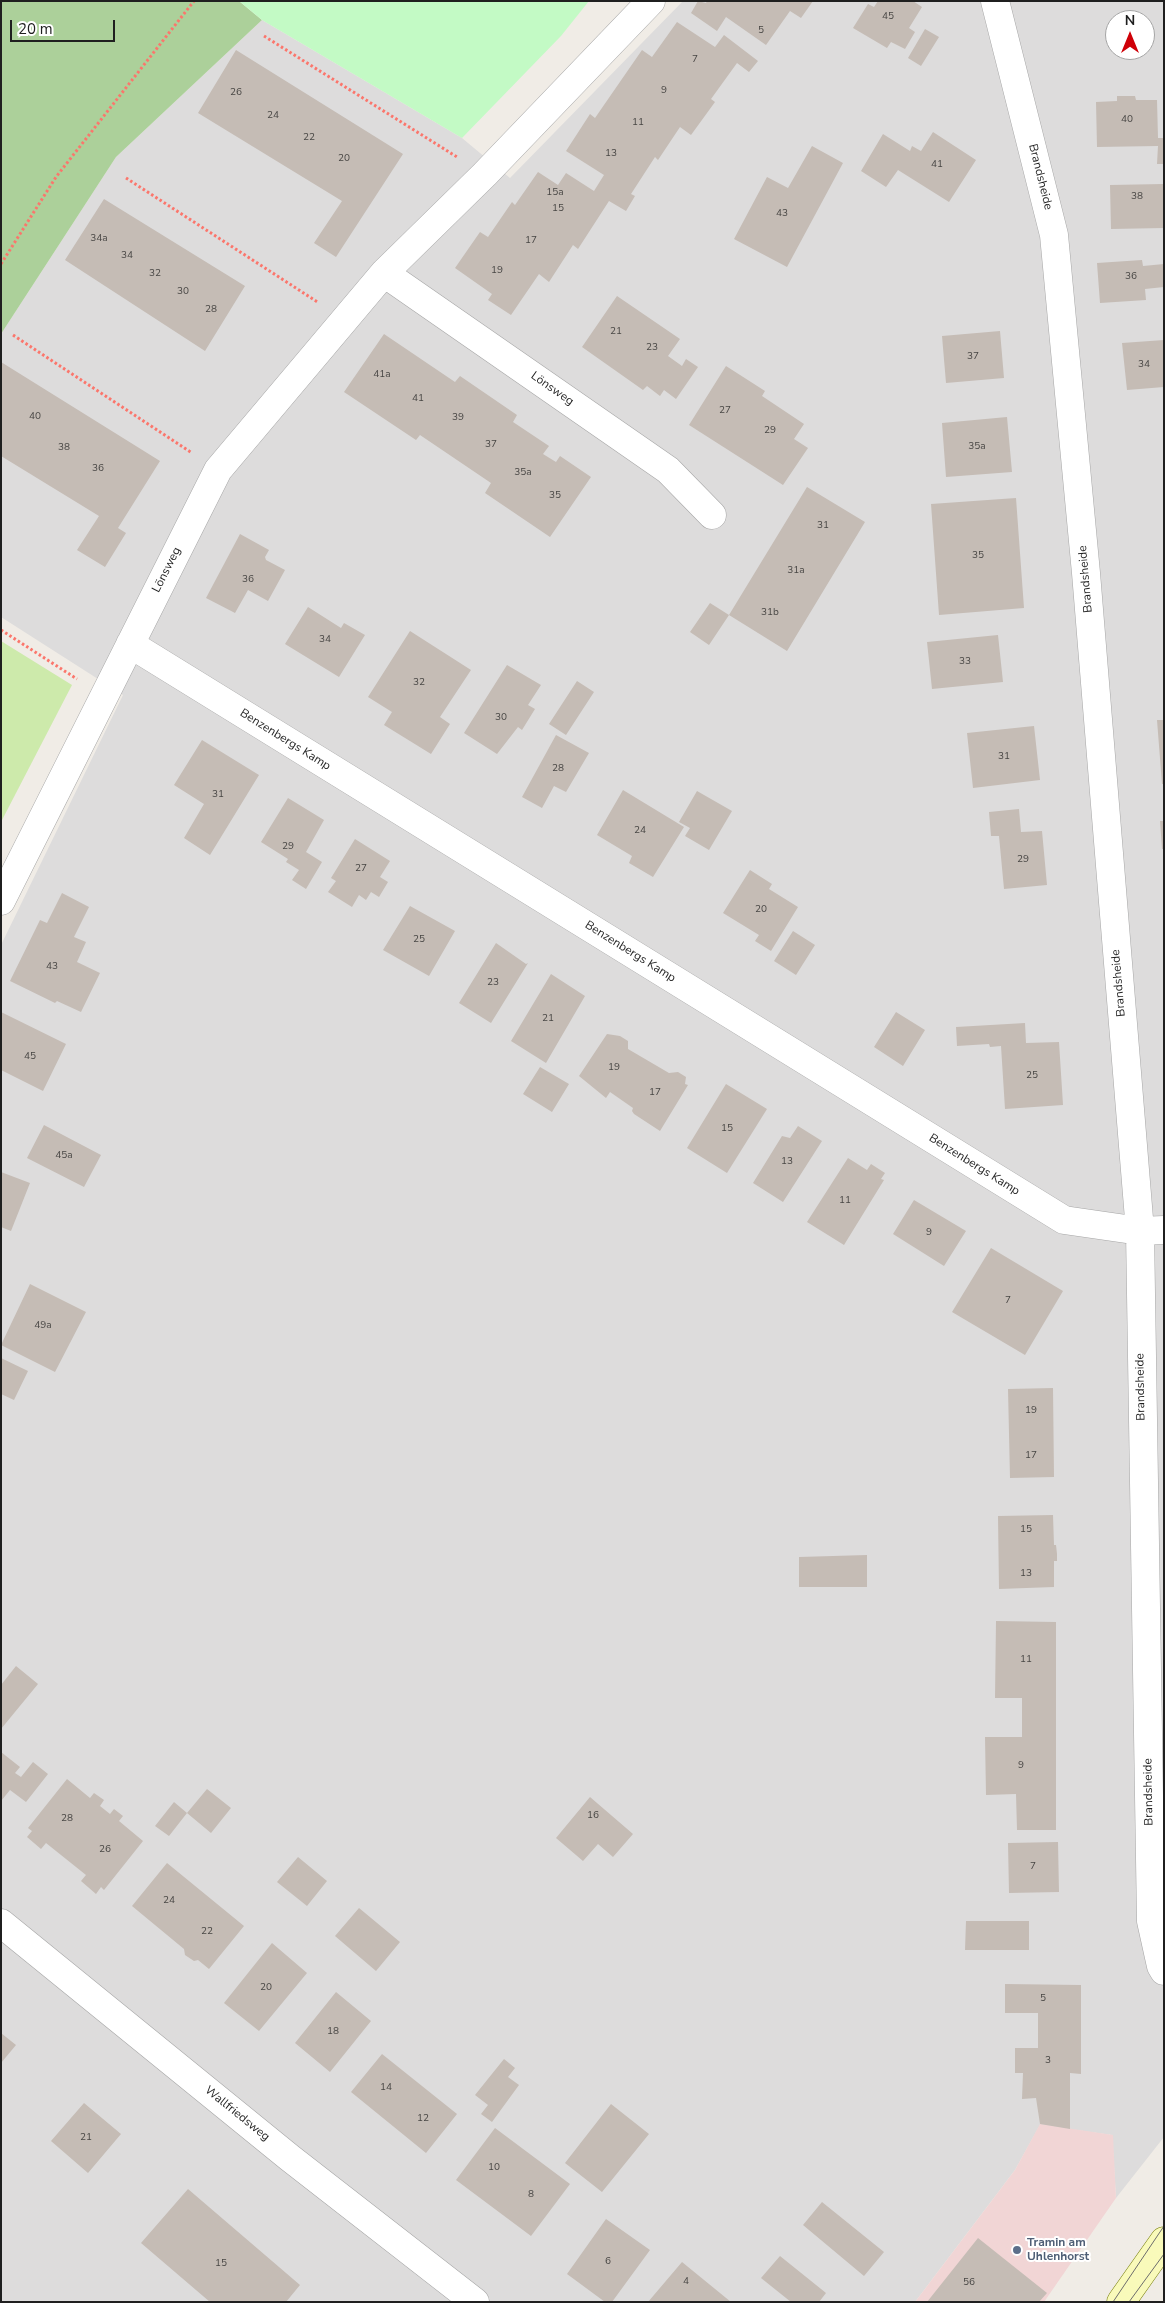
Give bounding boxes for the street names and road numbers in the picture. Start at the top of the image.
street label: Brandsheide [1025,142,1055,212]
street label: Lönsweg [528,369,576,409]
street label: Lönsweg [149,545,185,595]
street label: Brandsheide [1076,545,1096,613]
street label: Benzenbergs Kamp [237,706,333,774]
street label: Benzenbergs Kamp [582,918,678,986]
street label: Brandsheide [1109,949,1129,1017]
street label: Benzenbergs Kamp [926,1131,1022,1199]
street label: Brandsheide [1133,1353,1149,1421]
street label: Brandsheide [1141,1758,1157,1826]
street label: Wallfriedsweg [202,2083,272,2145]

